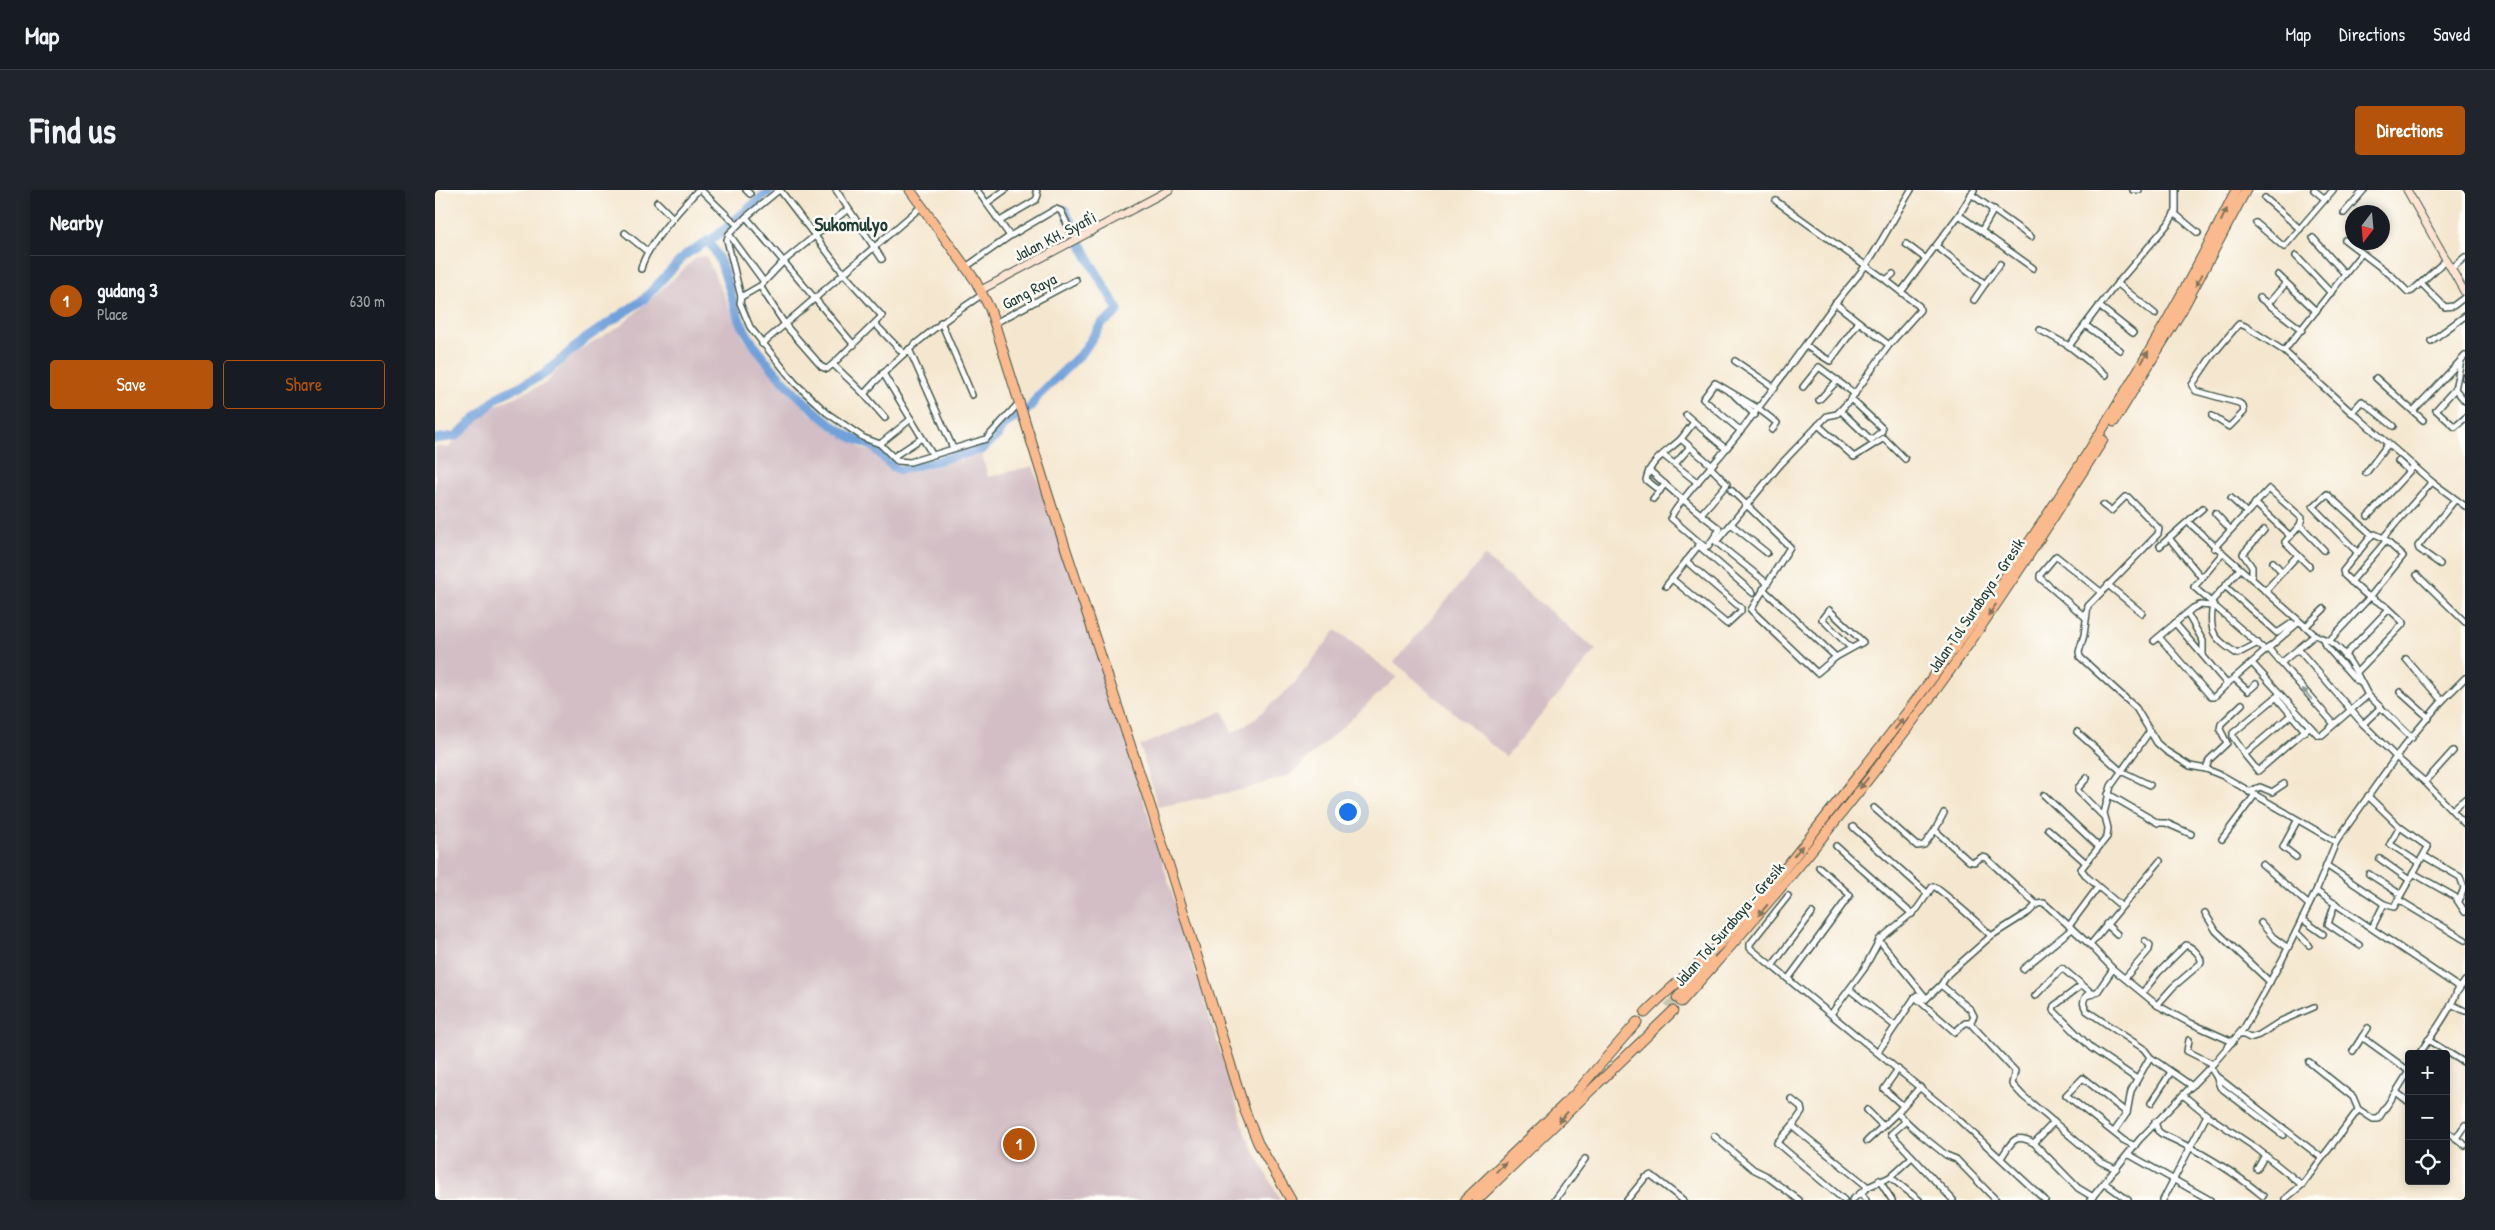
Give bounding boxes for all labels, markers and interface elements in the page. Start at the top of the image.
text: Map [25,19,59,51]
text: Map [2286,22,2311,47]
text: Directions [2339,22,2405,47]
text: Saved [2433,22,2470,47]
button: Directions [2355,106,2465,155]
text: Find us [30,107,116,154]
north arrow [2345,205,2390,250]
street label: Jalan KH. Syafi'i [1010,206,1100,266]
one-way arrow [2220,207,2228,222]
text: Nearby [50,208,103,237]
district label: Sukomulyo [814,211,888,238]
street label: Gang Raya [998,268,1060,314]
one-way arrow [2195,272,2203,287]
text: gudang 3 [97,277,158,303]
text: 1 [63,290,69,312]
text: 630 m [350,290,385,312]
text: Place [97,303,128,325]
one-way arrow [2141,349,2149,364]
button: Save [50,360,213,409]
button: Share [223,360,385,409]
street label: Jalan Tol Surabaya - Gresik [1923,533,2029,677]
one-way arrow [1987,603,1997,617]
one-way arrow [2302,687,2313,700]
one-way arrow [1893,718,1904,731]
one-way arrow [1859,776,1870,789]
your location [1335,799,1361,825]
one-way arrow [1792,845,1803,858]
street label: Jalan Tol Surabaya - Gresik [1669,857,1789,991]
one-way arrow [1757,903,1768,916]
map controls [2405,1050,2450,1185]
button: + [2405,1050,2450,1095]
button: − [2405,1095,2450,1140]
one-way arrow [1557,1111,1569,1123]
pin: 1 [1003,1125,1035,1163]
button: locate [2405,1140,2450,1185]
one-way arrow [1495,1161,1507,1173]

